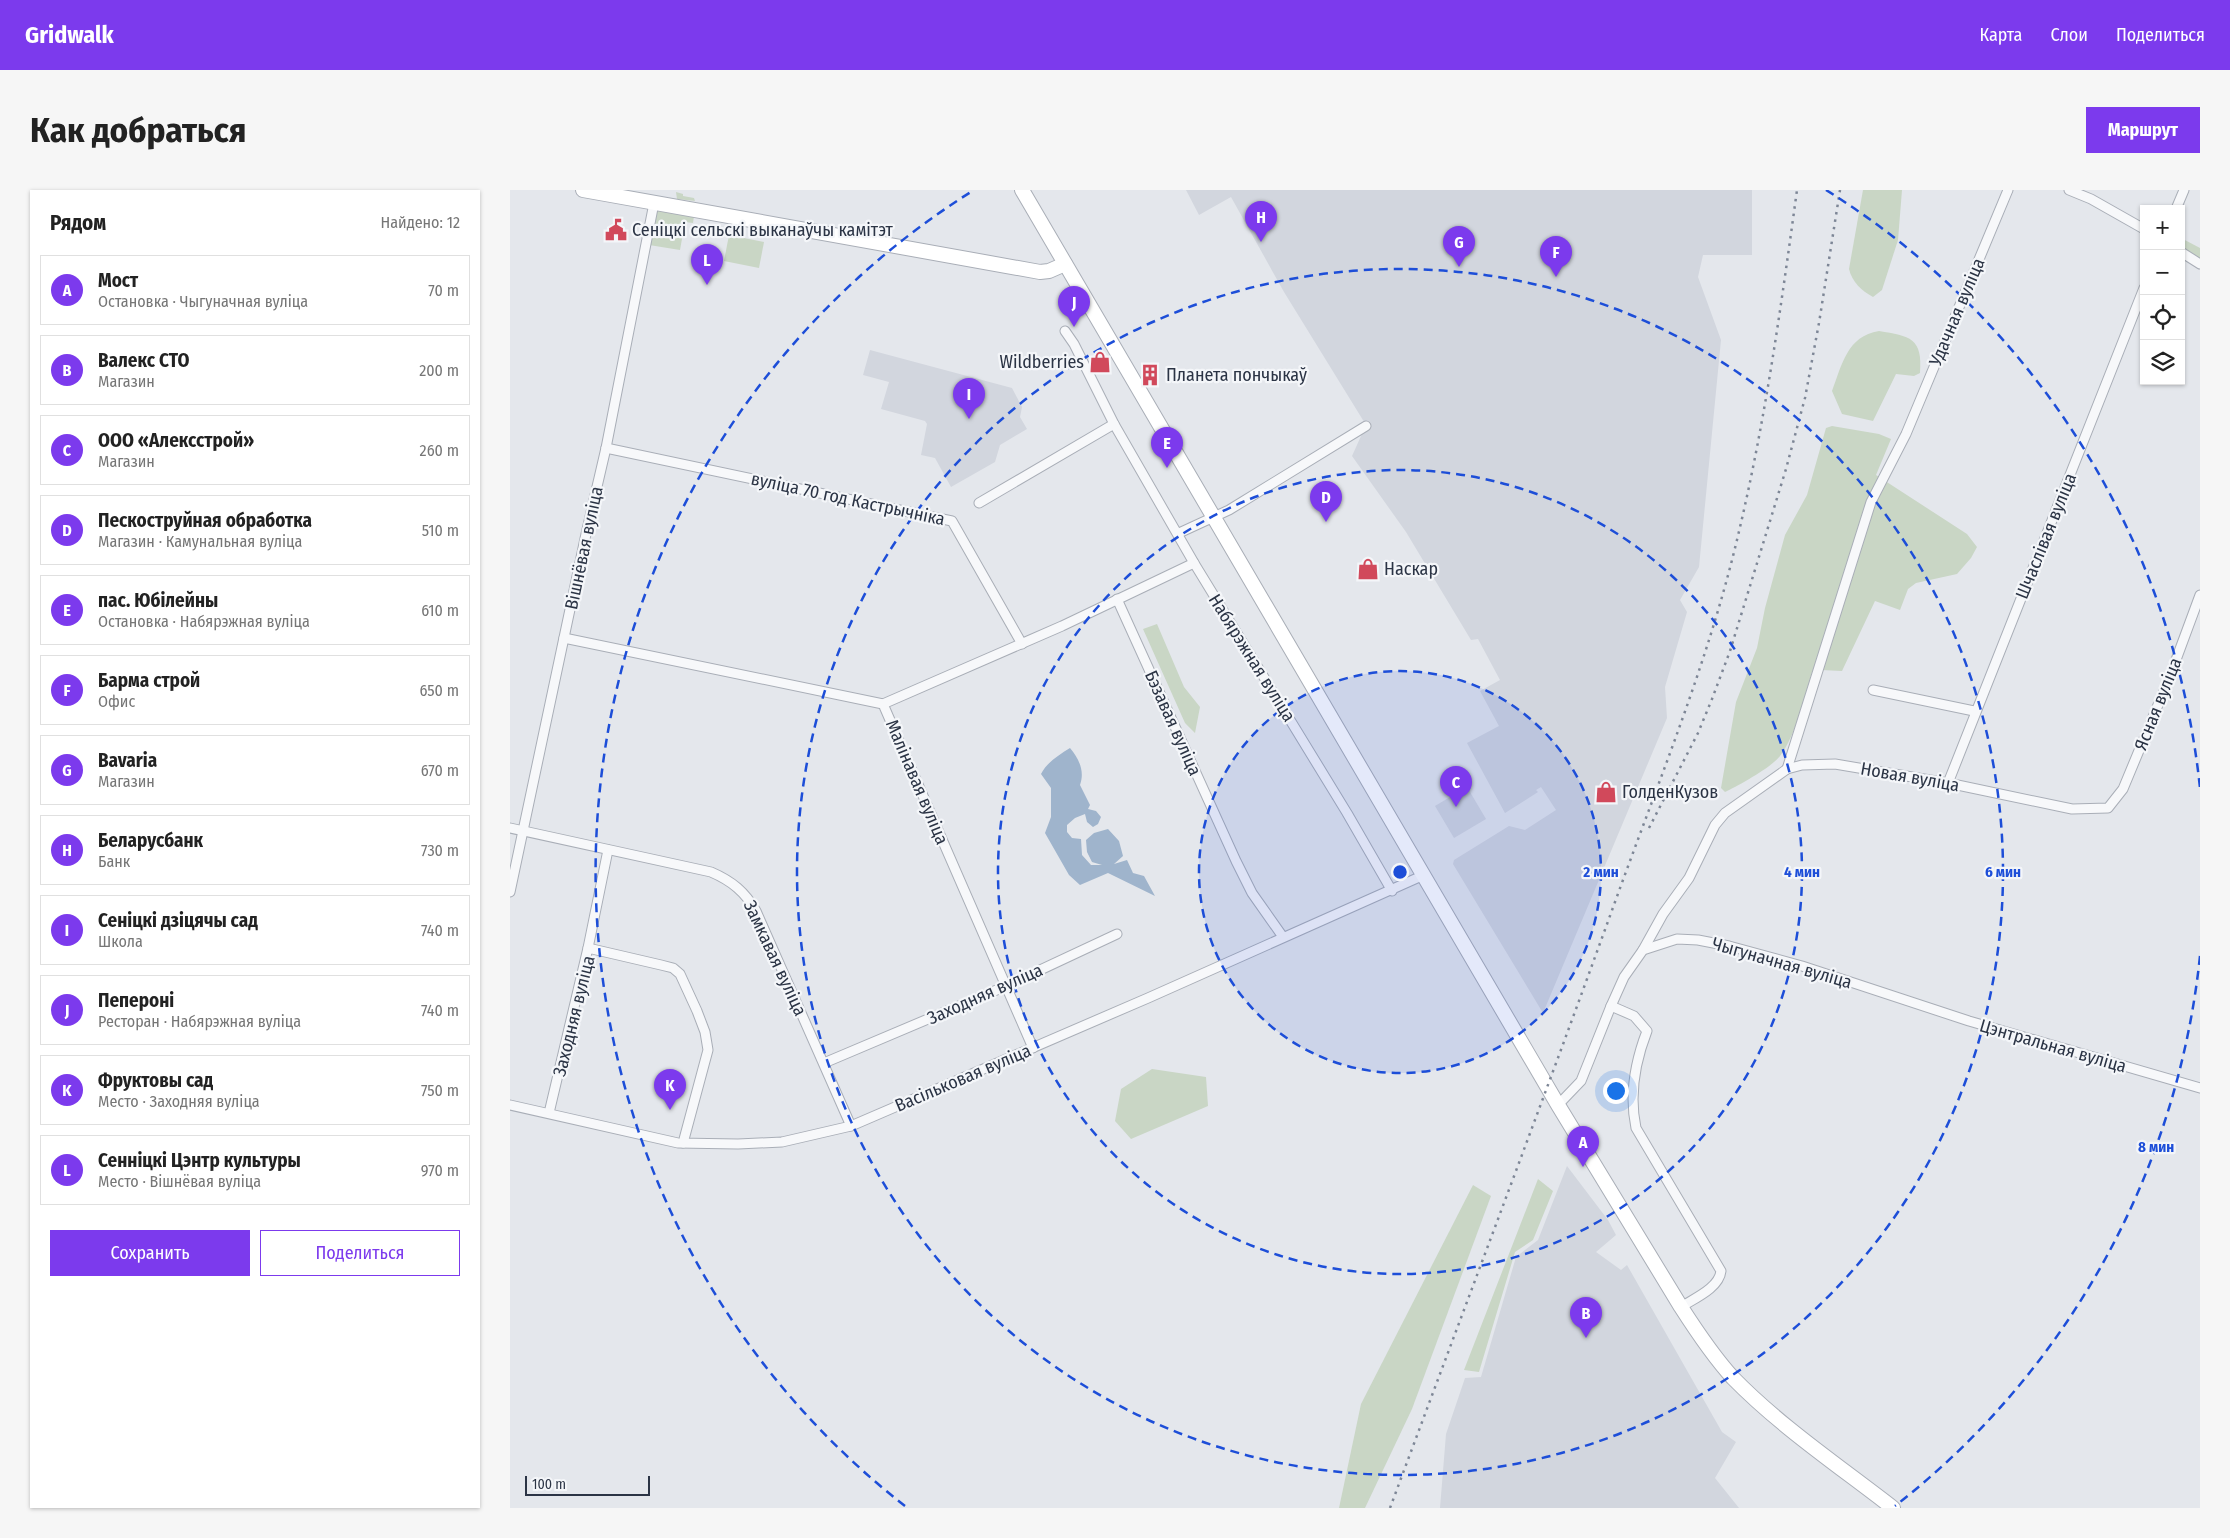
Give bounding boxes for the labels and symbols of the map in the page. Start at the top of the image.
pin: H [1245,201,1277,242]
public building icon: Сеніцкі сельскі выканаўчы камітэт [603,217,629,243]
place label: Сеніцкі сельскі выканаўчы камітэт [632,219,894,241]
pin: G [1443,226,1475,267]
pin: F [1540,236,1572,277]
pin: L [691,244,723,285]
street label: Удачная вуліца [1924,255,1990,370]
pin: J [1058,286,1090,327]
shop icon: Wildberries [1087,349,1113,375]
place label: Wildberries [1000,351,1084,373]
building icon: Планета пончыкаў [1137,362,1163,388]
place label: Планета пончыкаў [1166,364,1307,386]
pin: I [953,378,985,419]
pin: E [1151,427,1183,468]
street label: вуліца 70 год Кастрычніка [749,468,947,530]
street label: Шчаслівая вуліца [2011,470,2081,602]
pin: D [1310,481,1342,522]
street label: Вішнёвая вуліца [560,484,608,612]
shop icon: Наскар [1355,556,1381,582]
place label: Наскар [1384,558,1438,580]
street label: Набярэжная вуліца [1204,590,1300,726]
street label: Ясная вуліца [2129,654,2187,754]
street label: Бэзавая вуліца [1140,667,1206,779]
street label: Малінавая вуліца [881,716,953,848]
street label: Новая вуліца [1859,757,1961,797]
pin: C [1440,766,1472,807]
shop icon: ГолденКузов [1593,779,1619,805]
place label: ГолденКузов [1622,781,1718,803]
centre of rings [1391,863,1409,881]
text: 2 мин [1582,863,1619,881]
text: 4 мин [1784,863,1820,881]
text: 6 мин [1985,863,2021,881]
street label: Замкавая вуліца [739,897,811,1019]
street label: Чыгуначная вуліца [1710,933,1855,994]
street label: Заходняя вуліца [548,953,600,1079]
street label: Заходняя вуліца [924,959,1046,1029]
street label: Цэнтральная вуліца [1977,1015,2129,1078]
street label: Васільковая вуліца [892,1039,1035,1117]
pin: K [654,1069,686,1110]
your location [1603,1078,1629,1104]
pin: A [1567,1126,1599,1167]
text: 8 мин [2138,1138,2174,1156]
pin: B [1570,1297,1602,1338]
scale bar [525,1473,650,1496]

